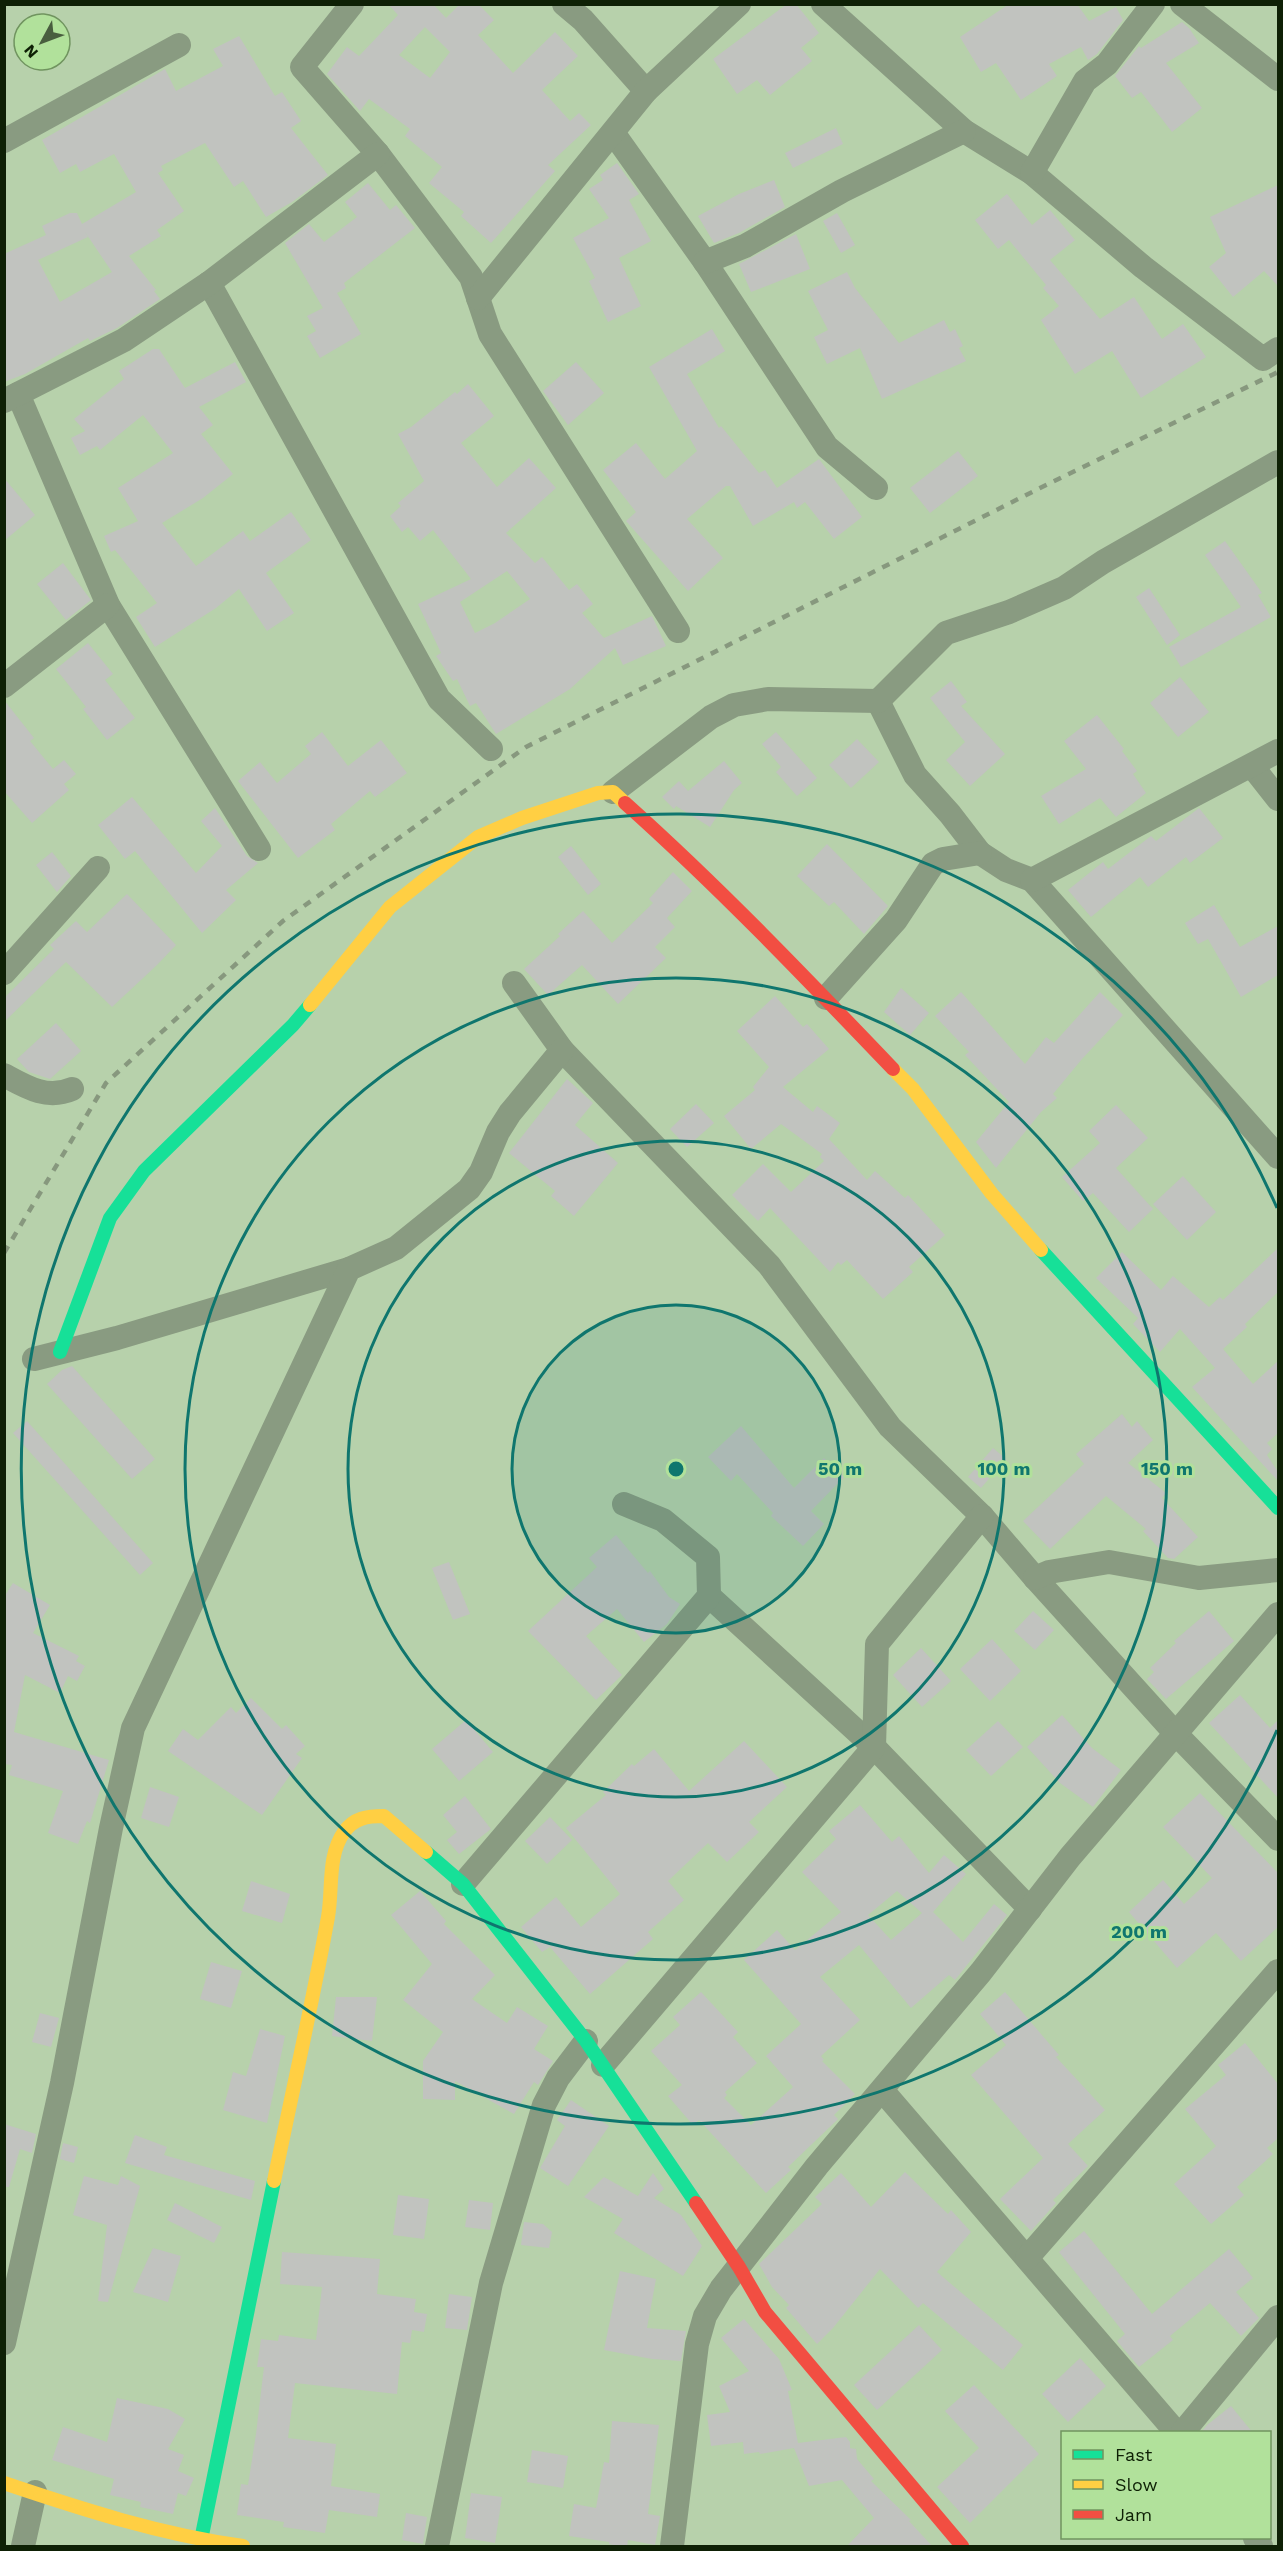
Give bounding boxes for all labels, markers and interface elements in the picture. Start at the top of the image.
north arrow [12,12,72,72]
text: N [20,41,42,62]
text: 50 m [818,1458,862,1479]
text: 100 m [977,1458,1031,1479]
text: 150 m [1141,1458,1193,1479]
centre of rings [666,1459,686,1479]
text: 200 m [1111,1921,1167,1942]
legend [1061,2431,1271,2539]
text: Fast [1115,2444,1153,2465]
text: Slow [1115,2474,1158,2495]
text: Jam [1115,2504,1152,2525]

